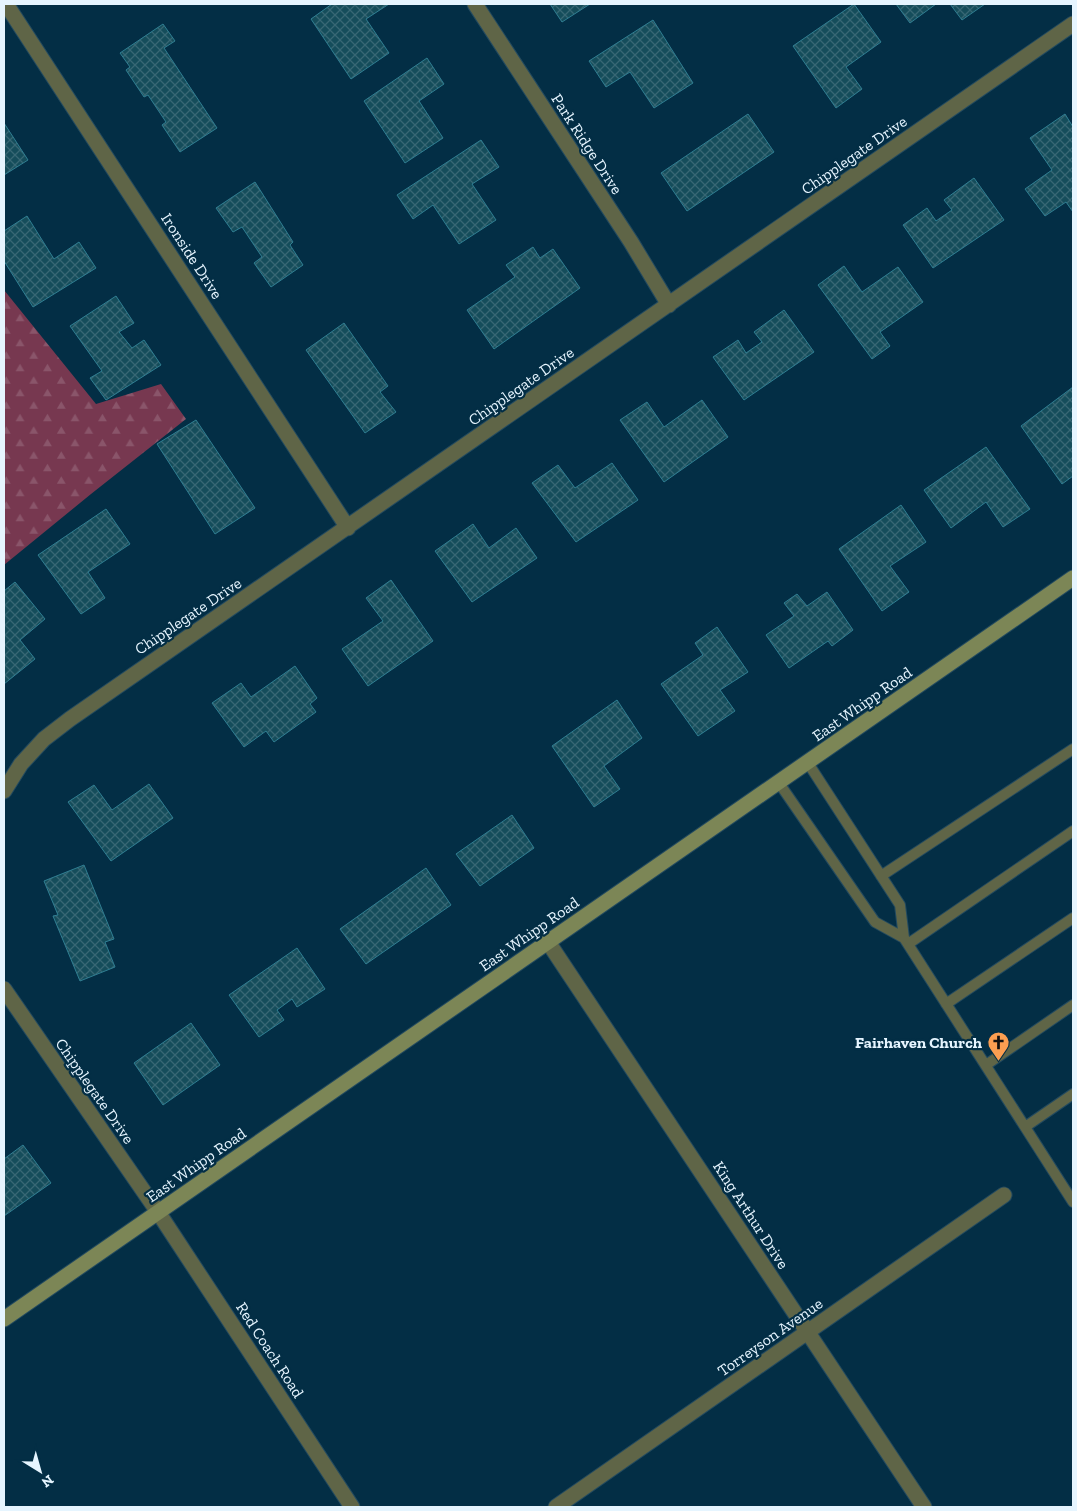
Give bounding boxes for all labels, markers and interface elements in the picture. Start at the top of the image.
street label: Park Ridge Drive [547,90,627,198]
street label: Chipplegate Drive [798,112,910,198]
street label: Ironside Drive [157,210,227,302]
street label: Chipplegate Drive [465,343,577,429]
street label: Chipplegate Drive [131,573,245,659]
street label: East Whipp Road [809,662,916,745]
street label: East Whipp Road [476,892,583,975]
church icon: Fairhaven Church [986,1030,1010,1061]
place label: Fairhaven Church [855,1033,983,1052]
street label: Chipplegate Drive [52,1035,138,1147]
street label: East Whipp Road [143,1123,250,1206]
street label: King Arthur Drive [709,1158,793,1272]
street label: Torreyson Avenue [714,1294,826,1380]
street label: Red Coach Road [232,1299,308,1402]
north arrow [15,1446,65,1496]
text: N [38,1471,57,1491]

